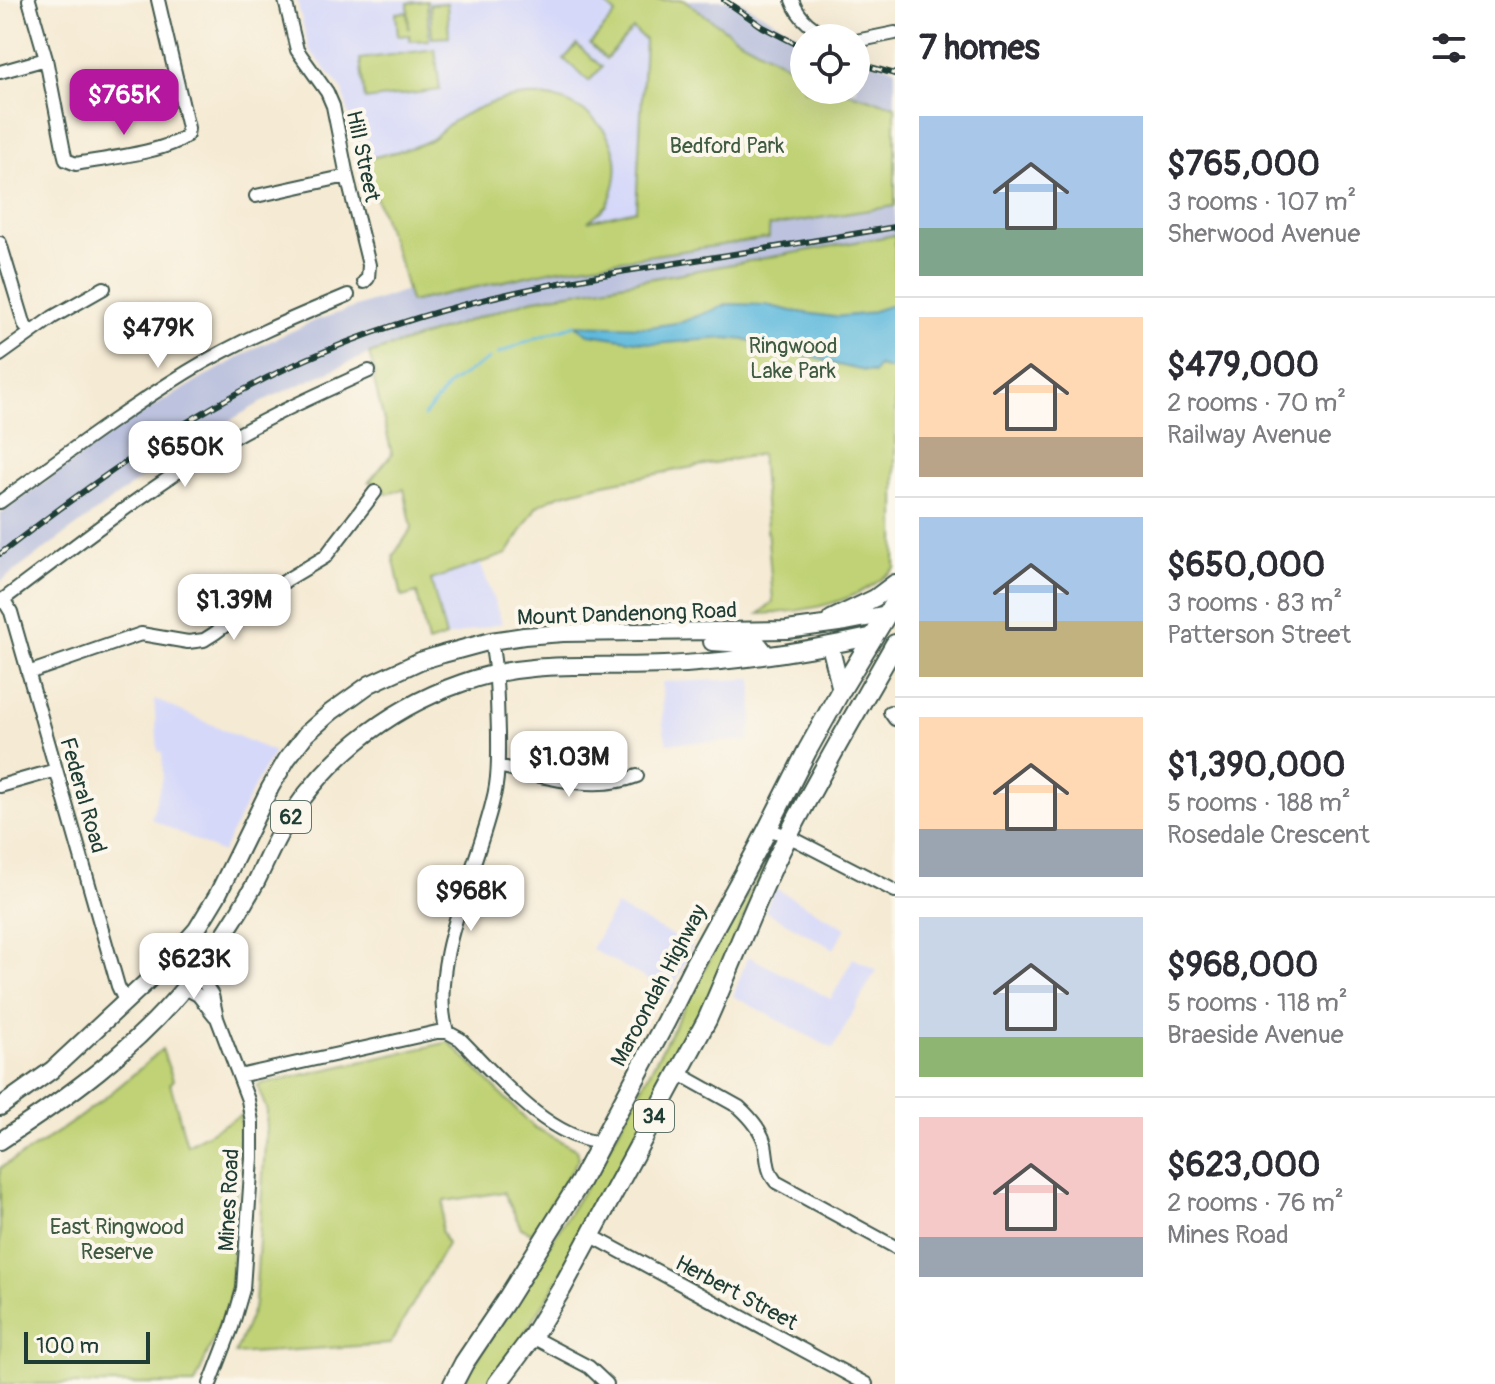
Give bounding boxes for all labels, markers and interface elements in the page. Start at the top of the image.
map controls [790,24,870,104]
button: locate [790,24,870,104]
icon: filters [1427,26,1471,70]
text: 7 homes [919,27,1040,70]
pin: $765K [68,69,180,137]
text: $765K [88,79,160,111]
street label: Hill Street [340,108,386,205]
park label: Bedford Park [670,132,785,160]
text: $765,000 [1167,143,1320,186]
icon: home [983,148,1079,244]
text: 3 rooms · 107 m² [1167,186,1356,218]
text: Sherwood Avenue [1167,218,1360,250]
pin: $479K [102,302,214,370]
text: $479K [122,312,194,344]
park label: Ringwood Lake Park [748,332,838,385]
text: $479,000 [1167,344,1319,387]
icon: home [983,349,1079,445]
text: 2 rooms · 70 m² [1167,387,1346,419]
text: Railway Avenue [1167,419,1331,451]
pin: $650K [129,421,241,489]
text: $650K [147,431,223,463]
text: $650,000 [1167,544,1325,587]
icon: home [983,549,1079,645]
pin: $1.39M [169,574,299,642]
text: $1.39M [196,584,272,616]
text: 3 rooms · 83 m² [1167,587,1342,619]
street label: Mount Dandenong Road [517,596,738,632]
text: Patterson Street [1167,619,1351,651]
pin: $1.03M [504,731,634,799]
street label: Federal Road [53,734,113,856]
text: $1.03M [529,741,609,773]
text: $1,390,000 [1167,744,1345,787]
icon: home [983,749,1079,845]
text: 5 rooms · 188 m² [1167,787,1351,819]
road number: 62 [271,801,311,833]
text: Rosedale Crescent [1167,819,1370,851]
pin: $968K [415,865,527,933]
text: $968K [435,875,507,907]
street label: Maroondah Highway [604,900,713,1071]
pin: $623K [138,933,250,1001]
text: $623K [157,943,231,975]
text: $968,000 [1167,944,1318,987]
icon: home [983,949,1079,1045]
text: 5 rooms · 118 m² [1167,987,1348,1019]
text: Braeside Avenue [1167,1019,1344,1051]
road number: 34 [634,1100,674,1132]
text: $623,000 [1167,1144,1320,1187]
street label: Mines Road [212,1148,246,1252]
icon: home [983,1149,1079,1245]
text: 2 rooms · 76 m² [1167,1187,1344,1219]
park label: East Ringwood Reserve [50,1213,184,1266]
text: Mines Road [1167,1219,1289,1251]
street label: Herbert Street [671,1249,803,1337]
scale bar [24,1328,150,1364]
text: 100 m [36,1332,99,1360]

